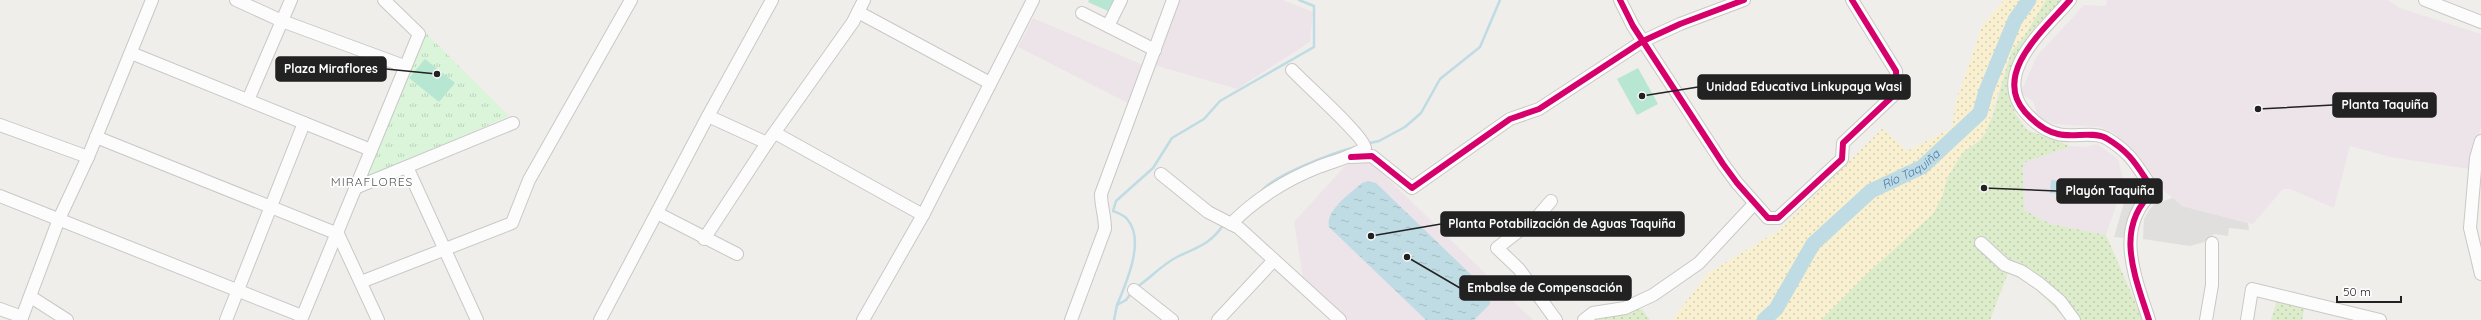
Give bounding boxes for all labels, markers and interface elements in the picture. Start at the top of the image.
callout: Plaza Miraflores [276,57,386,81]
text: Plaza Miraflores [284,61,378,76]
callout: Unidad Educativa Linkupaya Wasi [1698,75,1910,99]
text: Unidad Educativa Linkupaya Wasi [1706,79,1902,94]
callout: Planta Taquiña [2333,93,2436,117]
text: Planta Taquiña [2342,97,2428,112]
water label: Río Taquiña [1879,146,1943,192]
district label: MIRAFLORES [331,174,413,189]
callout: Playón Taquiña [2057,179,2162,203]
text: Playón Taquiña [2065,183,2155,198]
callout: Planta Potabilización de Aguas Taquiña [1441,212,1684,236]
text: Planta Potabilización de Aguas Taquiña [1448,216,1676,231]
callout: Embalse de Compensación [1460,276,1631,300]
scale bar [2337,278,2401,304]
text: Embalse de Compensación [1467,280,1623,295]
text: 50 m [2343,284,2371,299]

